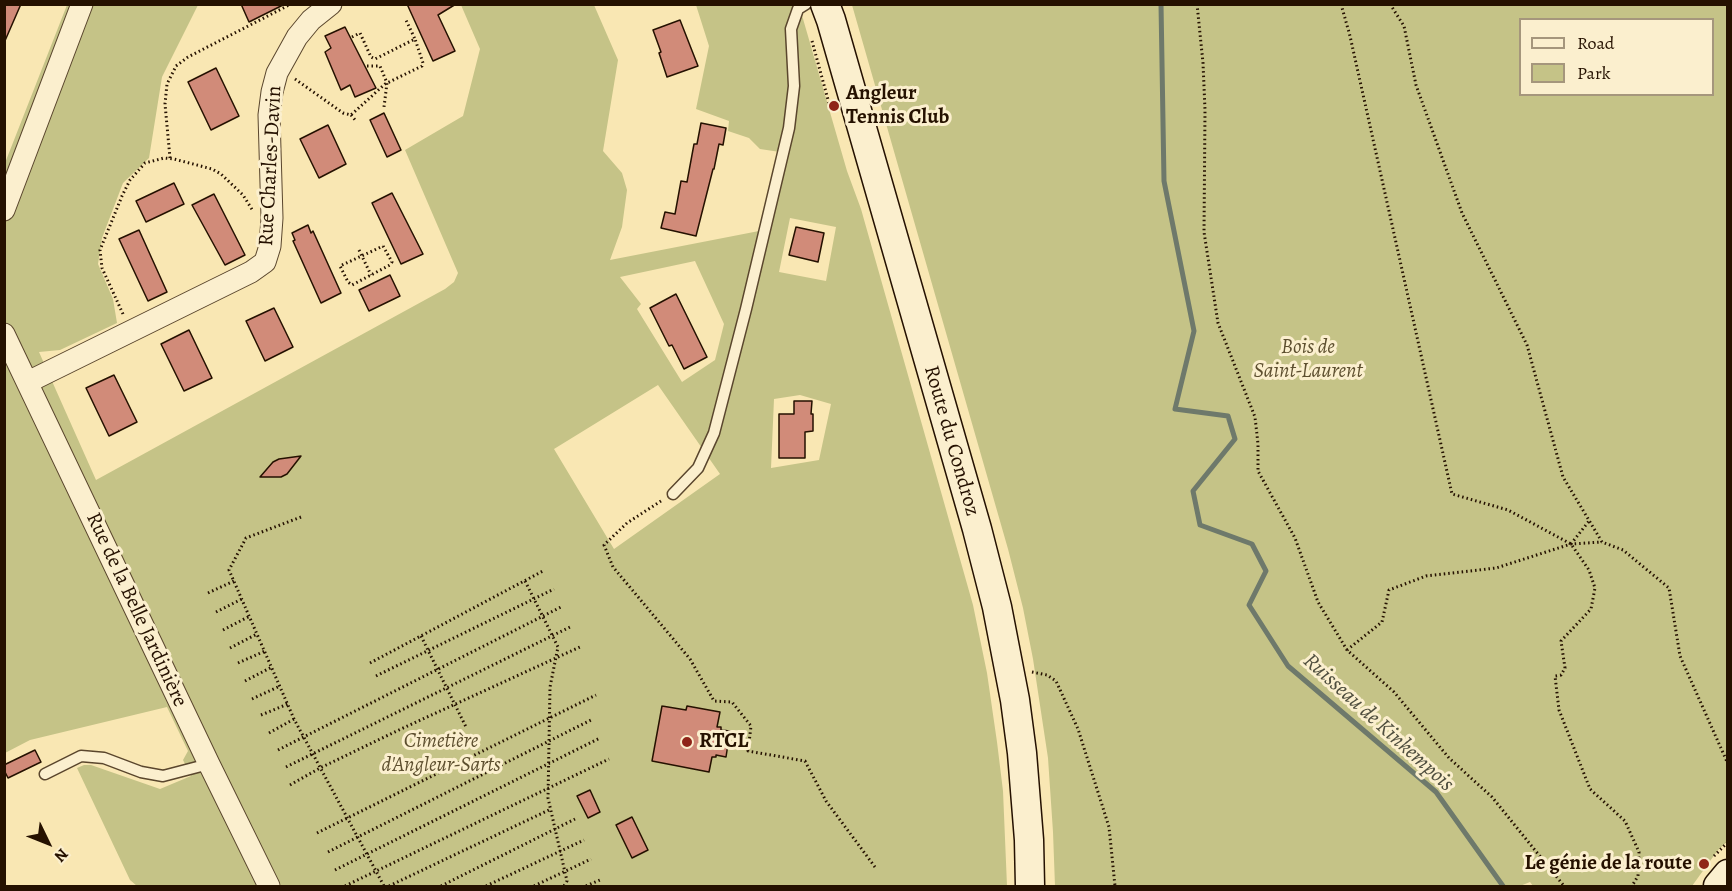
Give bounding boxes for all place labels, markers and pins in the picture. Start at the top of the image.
place label: Angleur Tennis Club [846,81,949,131]
marker: Angleur Tennis Club [827,99,841,113]
place label: RTCL [699,729,748,755]
marker: RTCL [680,735,694,749]
place label: Le génie de la route [1525,851,1692,877]
marker: Le génie de la route [1697,857,1711,871]

